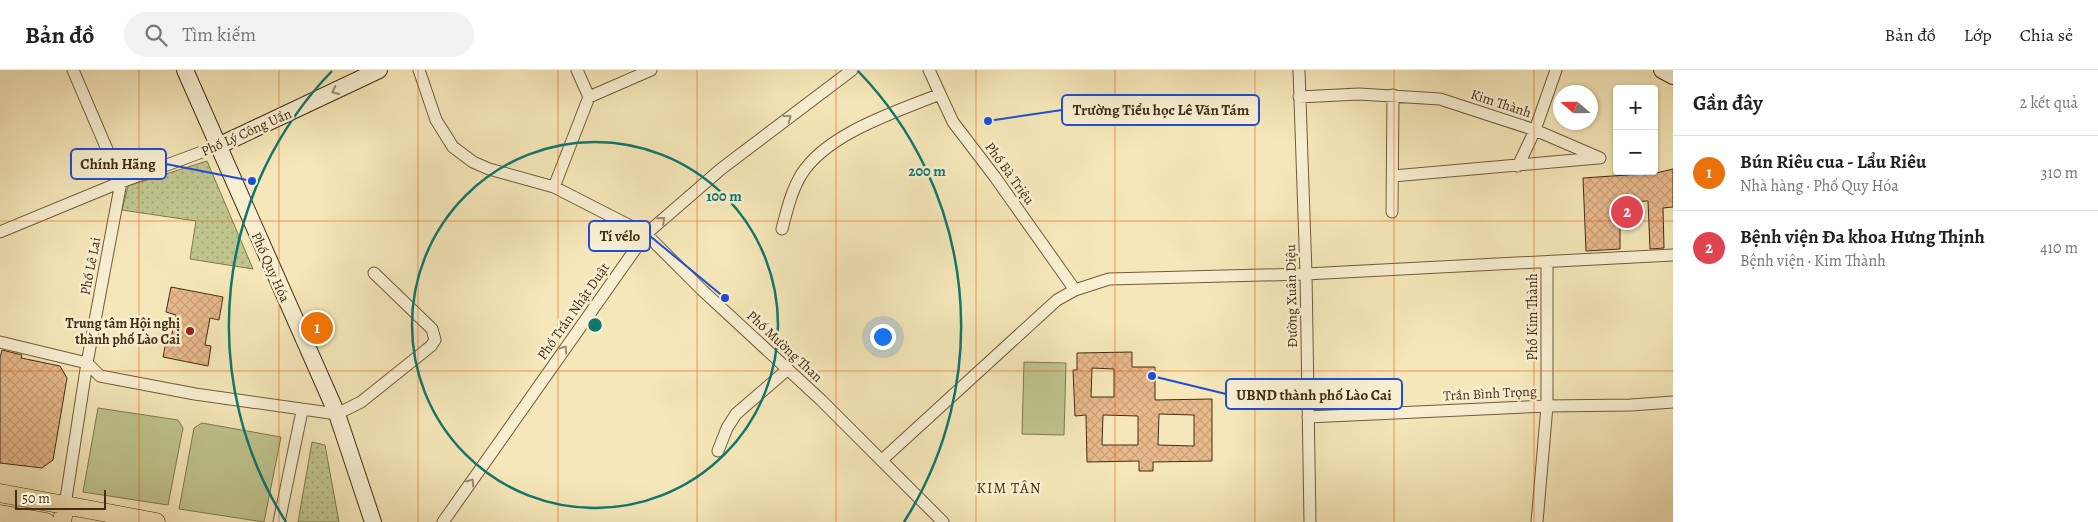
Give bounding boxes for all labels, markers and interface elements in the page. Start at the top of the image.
search box [124,12,474,57]
text: Bản đồ [25,19,94,51]
icon: search [142,21,170,49]
text: Tìm kiếm [182,22,256,48]
text: Bản đồ [1885,23,1936,47]
text: Lớp [1964,23,1992,47]
text: Chia sẻ [2020,23,2073,47]
one-way arrow [331,85,340,95]
street label: Kim Thành [1468,85,1534,122]
north arrow [1553,85,1598,130]
map controls [1613,85,1658,175]
button: + [1613,85,1658,130]
text: Gần đây [1693,89,1763,117]
text: 2 kết quả [2020,92,2078,114]
callout: Trường Tiểu học Lê Văn Tám [1062,95,1259,125]
text: Trường Tiểu học Lê Văn Tám [1073,100,1250,120]
street label: Phố Lý Công Uẩn [198,104,295,161]
one-way arrow [782,115,792,124]
button: − [1613,130,1658,175]
street label: Phố Bà Triệu [980,138,1039,209]
callout: Chính Hãng [71,149,166,179]
text: Bún Riêu cua - Lẩu Riêu [1740,149,1926,175]
text: Chính Hãng [80,154,156,174]
text: 200 m [908,161,946,181]
text: 1 [1706,162,1712,184]
text: 310 m [2041,162,2078,184]
text: Nhà hàng · Phố Quy Hóa [1740,175,1899,197]
text: 100 m [706,186,742,206]
pin: 2 [1611,193,1643,231]
one-way arrow [656,217,665,226]
callout: Tí vélo [589,221,650,251]
text: Bệnh viện Đa khoa Hưng Thịnh [1740,224,1985,250]
text: Tí vélo [600,226,641,246]
street label: Phố Quy Hóa [247,229,295,306]
street label: Phố Lê Lai [76,235,105,297]
text: 2 [1705,237,1713,259]
text: 410 m [2040,237,2078,259]
street label: Đường Xuân Diệu [1281,244,1302,348]
text: Bệnh viện · Kim Thành [1740,250,1886,272]
street label: Phố Trần Nhật Duật [533,259,614,364]
street label: Phố Kim Thành [1523,273,1542,361]
street label: Phố Mường Than [743,306,827,387]
pin: 1 [301,309,333,347]
place label: Trung tâm Hội nghị thành phố Lào Cai [65,314,180,349]
centre of rings [586,316,604,334]
your location [870,324,896,350]
marker: Trung tâm Hội nghị thành phố Lào Cai [184,325,196,337]
one-way arrow [558,345,567,355]
callout: UBND thành phố Lào Cai [1226,379,1402,409]
street label: Trần Bình Trọng [1443,382,1537,405]
text: UBND thành phố Lào Cai [1236,385,1392,405]
one-way arrow [465,478,474,488]
district label: KIM TÂN [977,478,1041,498]
scale bar [15,487,106,510]
text: 50 m [22,489,50,508]

